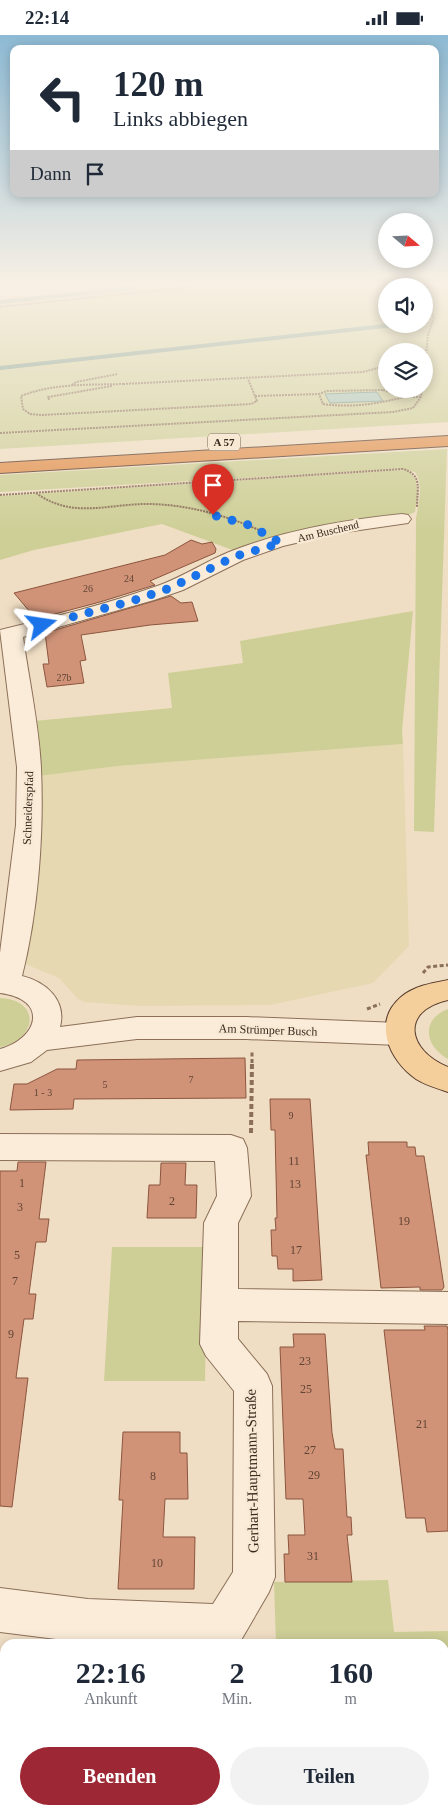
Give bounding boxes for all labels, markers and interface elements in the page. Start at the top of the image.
text: 22:14 [25,7,69,28]
icon: left [30,65,95,130]
text: 120 m [113,65,203,104]
text: Links abbiegen [113,106,248,131]
icon: arrive [81,160,109,188]
text: Dann [30,163,71,184]
north arrow [378,213,432,267]
map controls [378,213,433,398]
button: sound [378,278,433,333]
button: layers [378,343,433,398]
road number: A 57 [208,433,240,451]
pin [192,464,234,515]
icon: arrive [199,471,227,499]
street label: Am Buschend [296,518,360,544]
house number: 24 [124,573,134,584]
house number: 26 [83,583,93,594]
position arrow [15,598,67,650]
house number: 27b [57,672,72,683]
street label: Schneiderspfad [20,771,36,845]
street label: Am Strümper Busch [218,1021,318,1039]
house number: 7 [189,1074,194,1085]
house number: 5 [103,1079,108,1090]
house number: 1 - 3 [34,1087,52,1098]
house number: 9 [289,1110,294,1121]
house number: 11 [288,1154,300,1168]
house number: 1 [19,1176,25,1190]
house number: 13 [289,1177,301,1191]
house number: 2 [169,1194,175,1208]
house number: 3 [17,1200,23,1214]
house number: 19 [398,1214,410,1228]
house number: 17 [290,1243,302,1257]
house number: 5 [14,1248,20,1262]
house number: 7 [12,1274,18,1288]
house number: 9 [8,1327,14,1341]
house number: 23 [299,1354,311,1368]
house number: 25 [300,1382,312,1396]
street label: Gerhart-Hauptmann-Straße [243,1388,261,1553]
house number: 21 [416,1417,428,1431]
house number: 27 [304,1443,316,1457]
house number: 29 [308,1468,320,1482]
house number: 8 [150,1469,156,1483]
house number: 31 [307,1549,319,1563]
house number: 10 [151,1556,163,1570]
text: 22:16 [76,1656,146,1689]
text: 2 [229,1656,244,1689]
text: 160 [328,1656,373,1689]
text: Ankunft [84,1690,137,1707]
text: Min. [222,1690,252,1707]
text: m [344,1690,357,1707]
button: Beenden [20,1747,220,1805]
button: Teilen [230,1747,429,1805]

